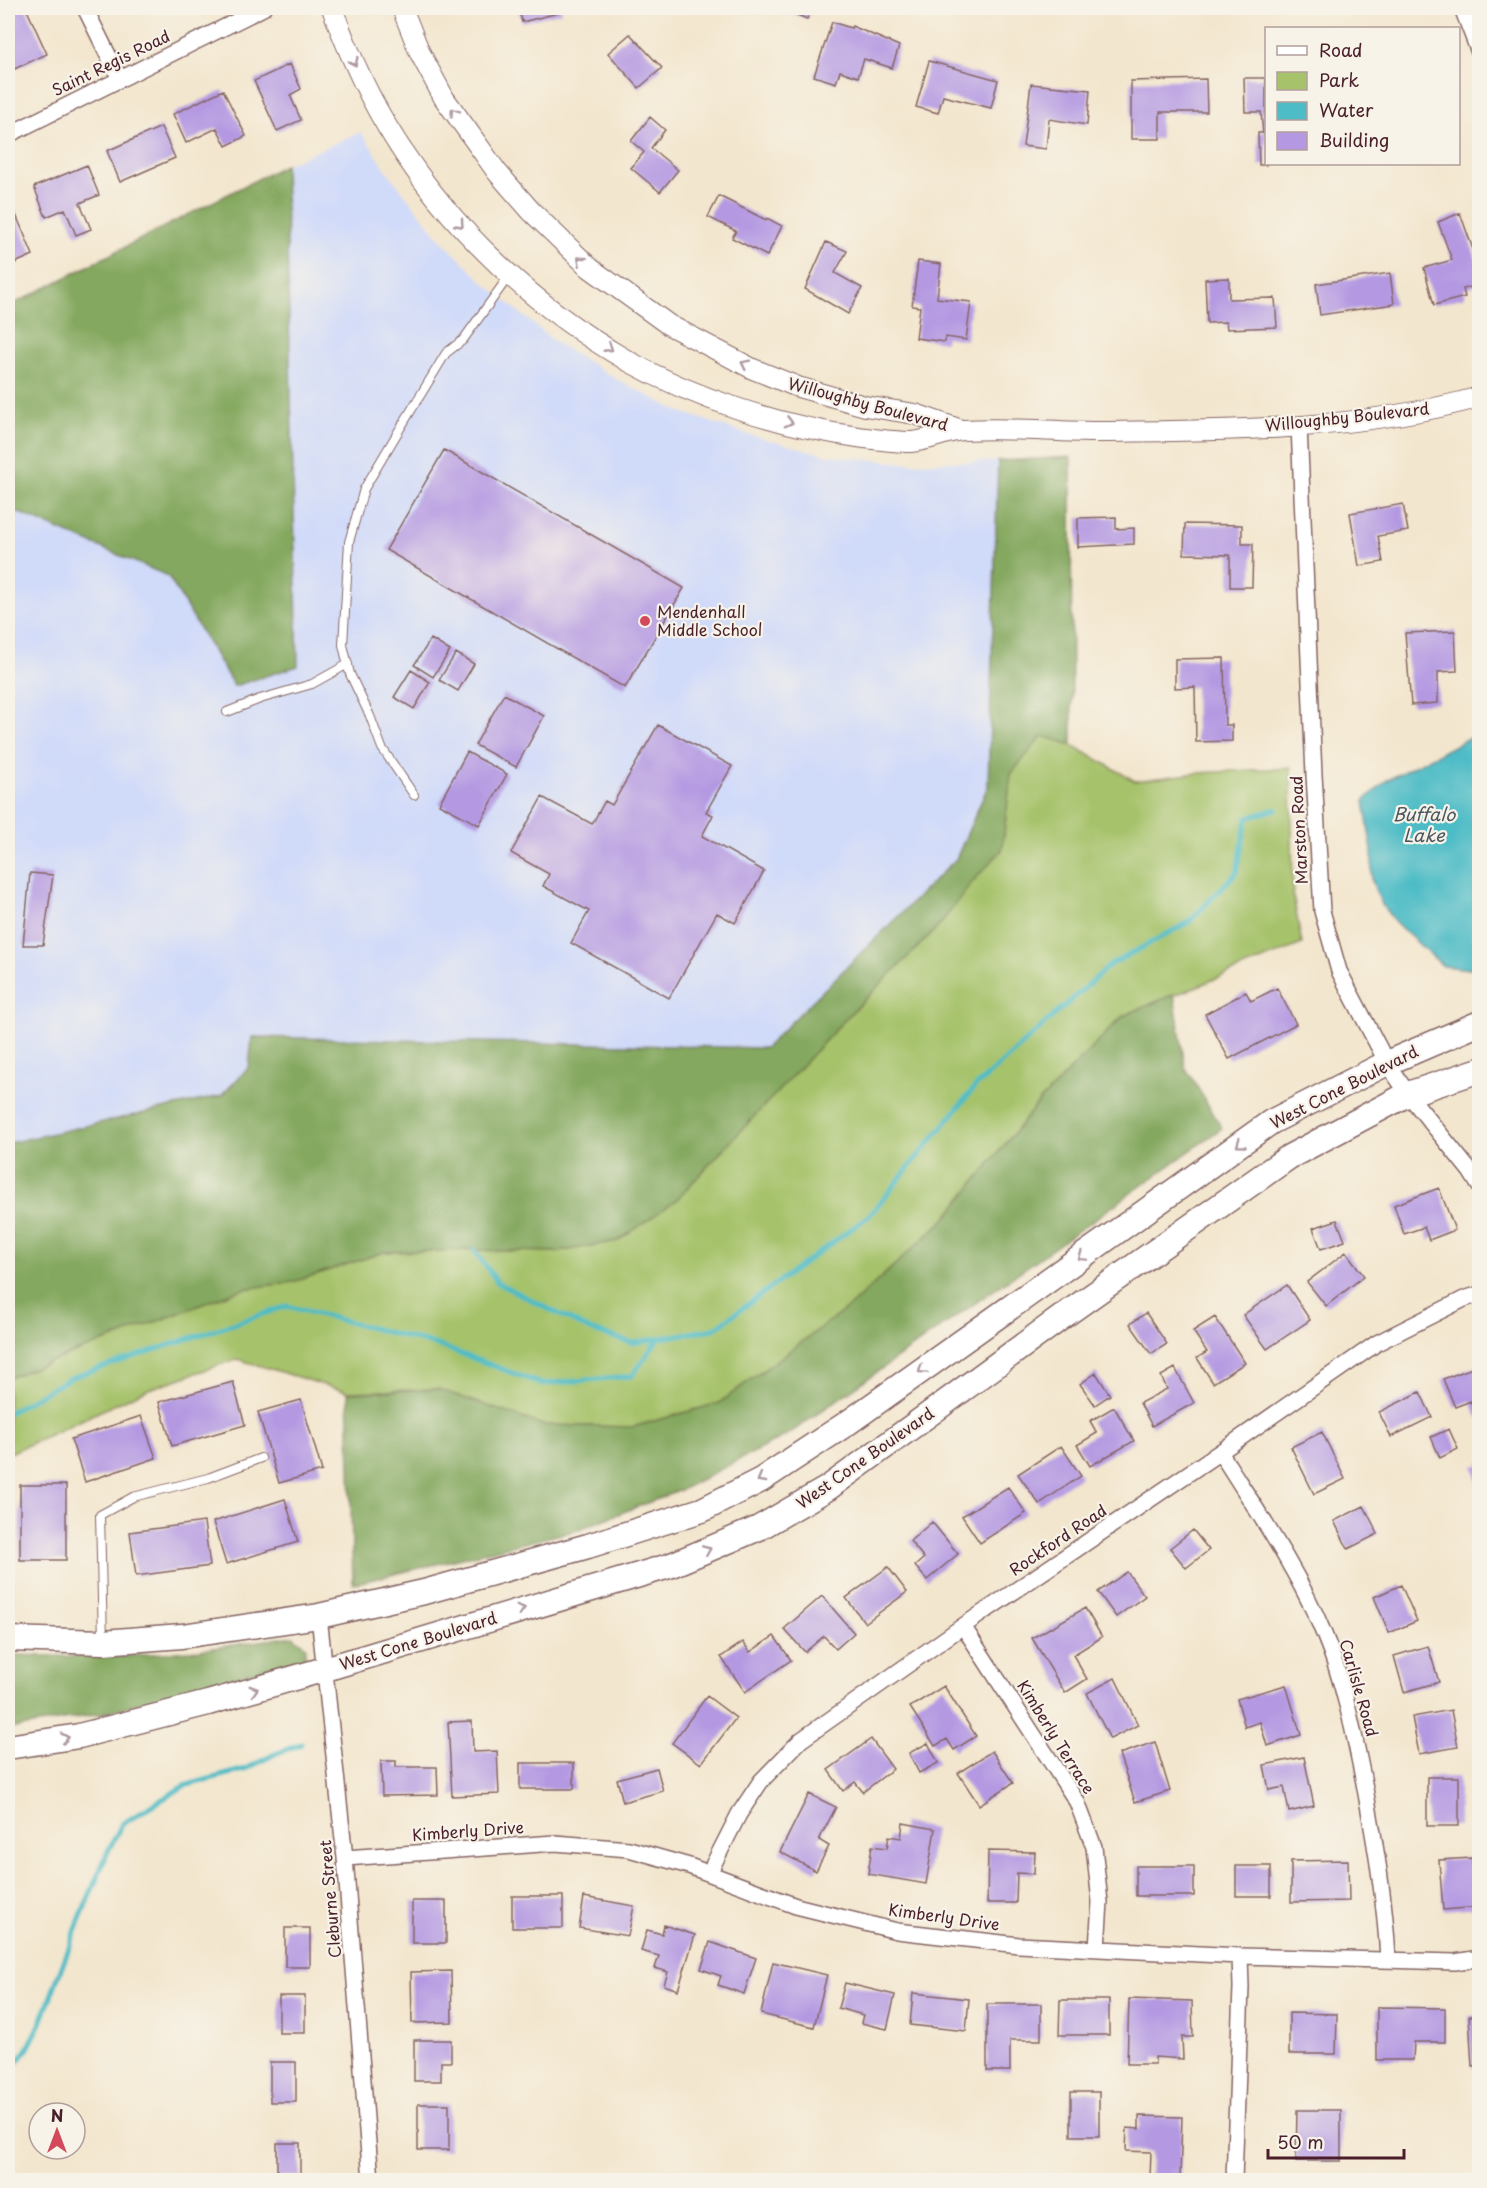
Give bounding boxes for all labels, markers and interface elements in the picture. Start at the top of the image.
street label: Saint Regis Road [47,23,174,101]
legend [1265,27,1460,165]
text: Road [1319,36,1363,63]
one-way arrow [346,55,358,66]
text: Park [1319,66,1359,93]
text: Water [1319,96,1374,123]
one-way arrow [451,108,462,119]
text: Building [1319,126,1389,153]
one-way arrow [453,217,464,228]
one-way arrow [577,256,588,267]
one-way arrow [603,341,613,353]
one-way arrow [740,360,751,372]
street label: Willoughby Boulevard [785,370,951,436]
street label: Willoughby Boulevard [1264,395,1430,437]
one-way arrow [784,415,794,428]
place label: Mendenhall Middle School [657,599,762,641]
marker: Mendenhall Middle School [638,614,652,628]
street label: Marston Road [1283,775,1313,885]
water label: Buffalo Lake [1393,800,1456,848]
street label: West Cone Boulevard [1265,1038,1422,1134]
one-way arrow [1236,1137,1247,1148]
one-way arrow [1077,1250,1088,1261]
one-way arrow [918,1363,929,1374]
street label: West Cone Boulevard [791,1400,938,1514]
one-way arrow [757,1472,767,1483]
street label: Rockford Road [1004,1498,1111,1581]
one-way arrow [700,1545,711,1557]
one-way arrow [515,1604,526,1616]
street label: West Cone Boulevard [336,1605,499,1675]
street label: Carlisle Road [1335,1636,1385,1739]
street label: Kimberly Terrace [1012,1675,1102,1798]
one-way arrow [249,1684,259,1697]
one-way arrow [60,1732,70,1745]
street label: Kimberly Drive [411,1814,525,1846]
street label: Cleburne Street [312,1839,346,1959]
street label: Kimberly Drive [887,1896,1001,1936]
north arrow [27,2101,87,2161]
text: N [51,2103,63,2127]
scale bar [1268,2122,1404,2160]
text: 50 m [1277,2128,1324,2155]

